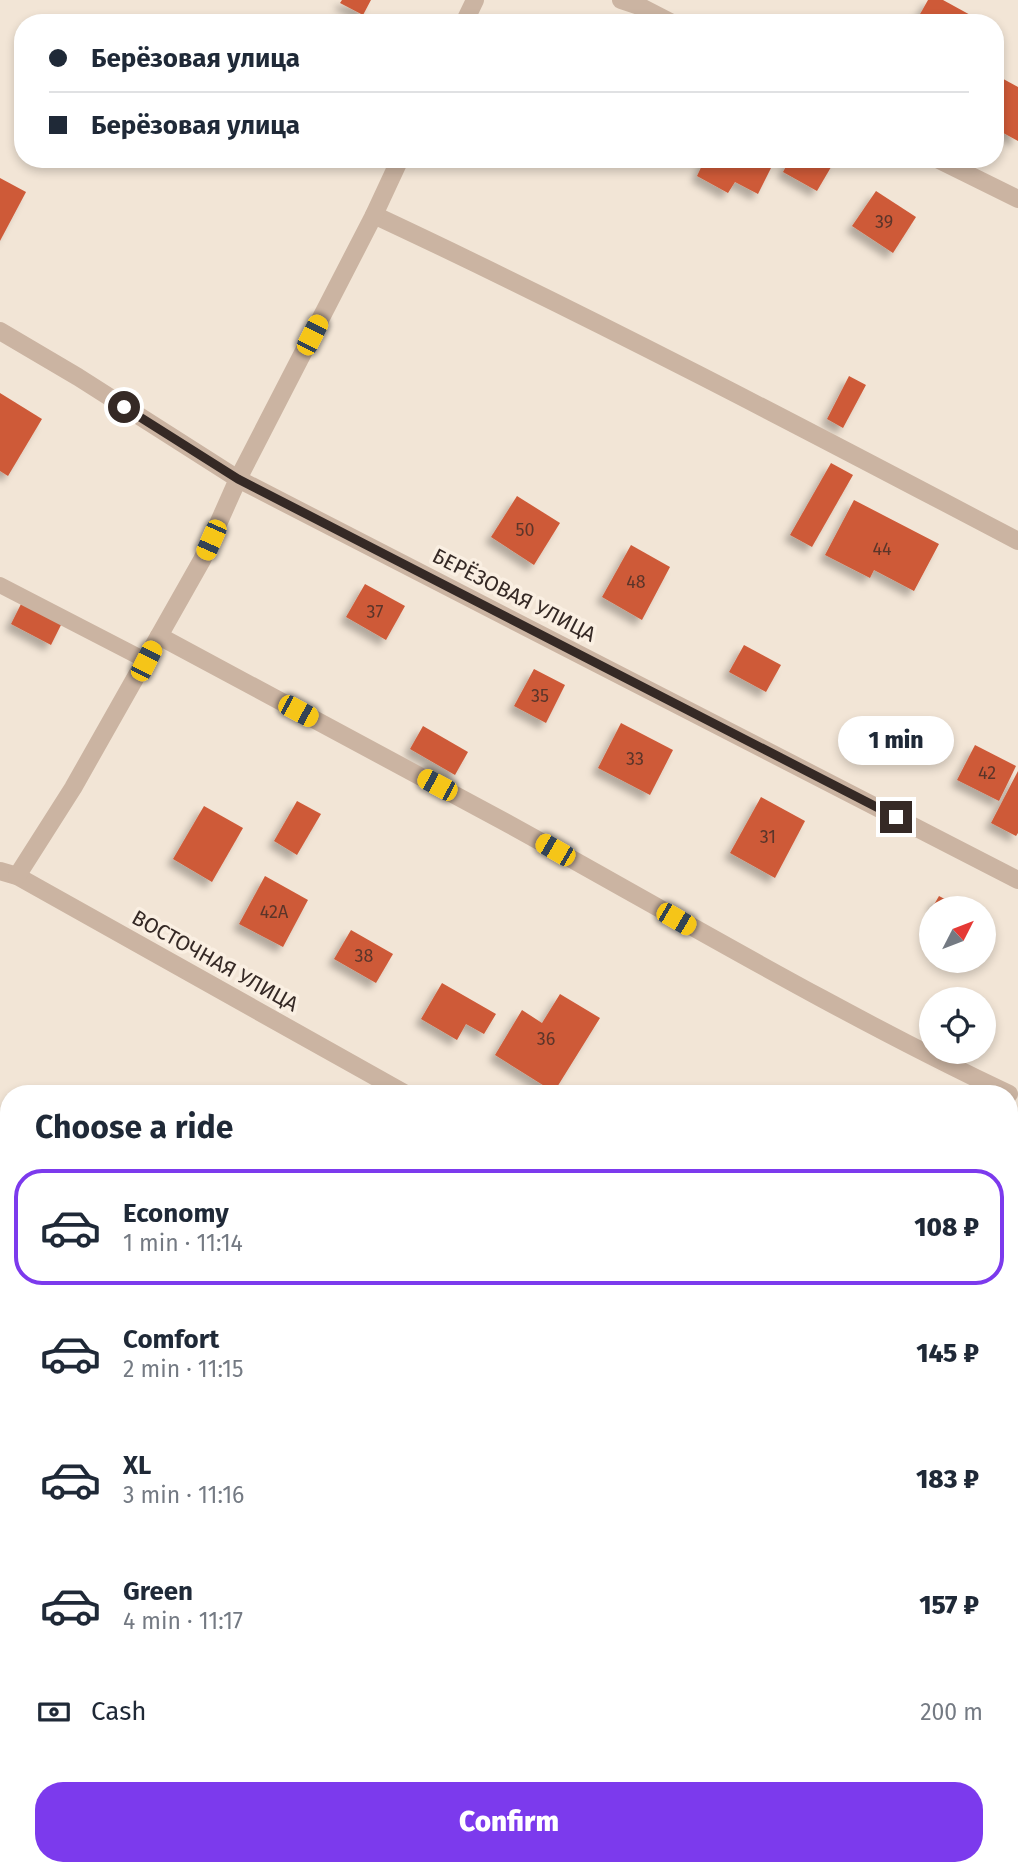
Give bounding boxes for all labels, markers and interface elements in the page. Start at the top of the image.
text: Берёзовая улица [91,43,300,74]
text: Берёзовая улица [91,110,300,141]
house number: 39 [875,211,893,233]
car [294,312,331,358]
route start [108,391,140,423]
car [193,517,230,563]
house number: 50 [515,519,535,541]
house number: 44 [872,538,892,560]
street label: БЕРЁЗОВАЯ УЛИЦА [428,543,600,647]
house number: 48 [626,571,646,593]
house number: 37 [367,601,383,623]
car [128,638,165,684]
house number: 35 [531,685,549,707]
car [275,692,322,730]
callout: 1 min [838,716,954,764]
text: 1 min [868,726,924,754]
house number: 33 [626,748,644,770]
house number: 42 [978,762,996,784]
car [414,766,461,804]
route end [880,801,912,833]
house number: 31 [760,826,776,848]
car [532,830,579,870]
north arrow [919,896,996,973]
map controls [919,896,996,1064]
car [653,899,700,939]
house number: 42А [260,901,289,923]
street label: ВОСТОЧНАЯ УЛИЦА [127,905,303,1017]
house number: 38 [355,945,374,967]
button: locate [919,987,996,1064]
house number: 36 [537,1028,555,1050]
text: Choose a ride [35,1108,233,1146]
icon: car [39,1196,102,1259]
text: Economy [123,1198,229,1229]
text: 108 ₽ [914,1212,979,1243]
text: 1 min · 11:14 [123,1229,243,1257]
icon: car [39,1322,102,1385]
text: Comfort [123,1324,219,1355]
text: 145 ₽ [916,1338,979,1369]
text: 2 min · 11:15 [123,1355,244,1383]
icon: car [39,1448,102,1511]
text: XL [123,1450,151,1481]
text: 183 ₽ [916,1464,979,1495]
text: 3 min · 11:16 [123,1481,244,1509]
icon: car [39,1574,102,1637]
text: Green [123,1576,193,1607]
text: 157 ₽ [919,1590,979,1621]
text: 4 min · 11:17 [123,1607,243,1635]
icon: cash [35,1693,73,1731]
text: Cash [91,1696,147,1727]
text: 200 m [920,1698,983,1726]
button: Confirm [35,1782,983,1862]

